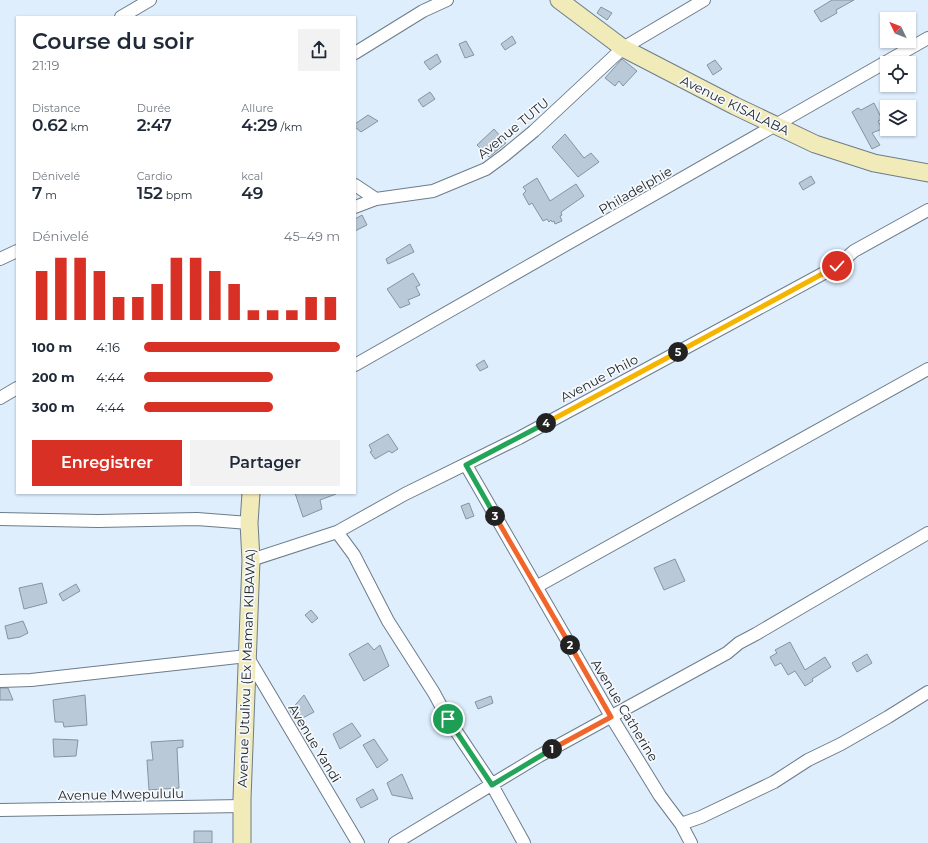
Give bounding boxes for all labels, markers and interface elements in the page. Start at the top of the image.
north arrow [880,12,916,48]
map controls [880,12,916,136]
text: Course du soir [32,28,194,55]
button: share [298,29,340,71]
button: locate [880,56,916,92]
text: 21:19 [32,57,59,73]
street label: Avenue KISALABA [678,72,793,139]
street label: Avenue TUTU [474,94,552,162]
button: layers [880,100,916,136]
text: Distance [32,101,80,115]
text: Durée [137,101,171,115]
text: Allure [241,101,273,115]
text: 0.62 [32,115,68,135]
text: 2:47 [137,115,172,135]
text: 4:29 [241,115,278,135]
text: km [68,120,89,134]
text: /km [278,120,303,134]
street label: Philadelphie [596,163,675,217]
text: Dénivelé [32,169,80,183]
text: Cardio [137,169,172,183]
text: kcal [241,169,263,183]
text: 7 [32,183,42,203]
text: 152 [137,183,163,203]
text: 49 [241,183,263,203]
text: m [42,188,57,202]
text: bpm [163,188,192,202]
text: Dénivelé [32,228,89,244]
text: 45–49 m [284,228,340,244]
pin [820,249,854,283]
icon: check [826,255,848,277]
text: 100 m [32,339,72,355]
text: 4:16 [96,339,120,355]
pin: 5 [668,342,688,362]
text: 5 [675,345,681,359]
street label: Avenue Philo [557,351,641,405]
text: 200 m [32,369,75,385]
text: 4:44 [96,369,125,385]
text: 300 m [32,399,75,415]
text: 4:44 [96,399,125,415]
pin: 4 [536,413,556,433]
text: 4 [542,416,550,430]
button: Enregistrer [32,440,182,486]
button: Partager [190,440,340,486]
pin: 3 [485,506,505,526]
text: 3 [492,509,498,523]
street label: Avenue Utulivu (Ex Maman KIBAWA) [234,548,258,788]
pin: 2 [560,635,580,655]
text: 2 [567,638,573,652]
street label: Avenue Catherine [588,656,662,764]
street label: Avenue Yandi [285,701,345,785]
pin [431,702,465,736]
icon: arrive [437,708,459,730]
pin: 1 [542,739,562,759]
text: 1 [550,742,554,756]
street label: Avenue Mwepululu [58,785,184,803]

